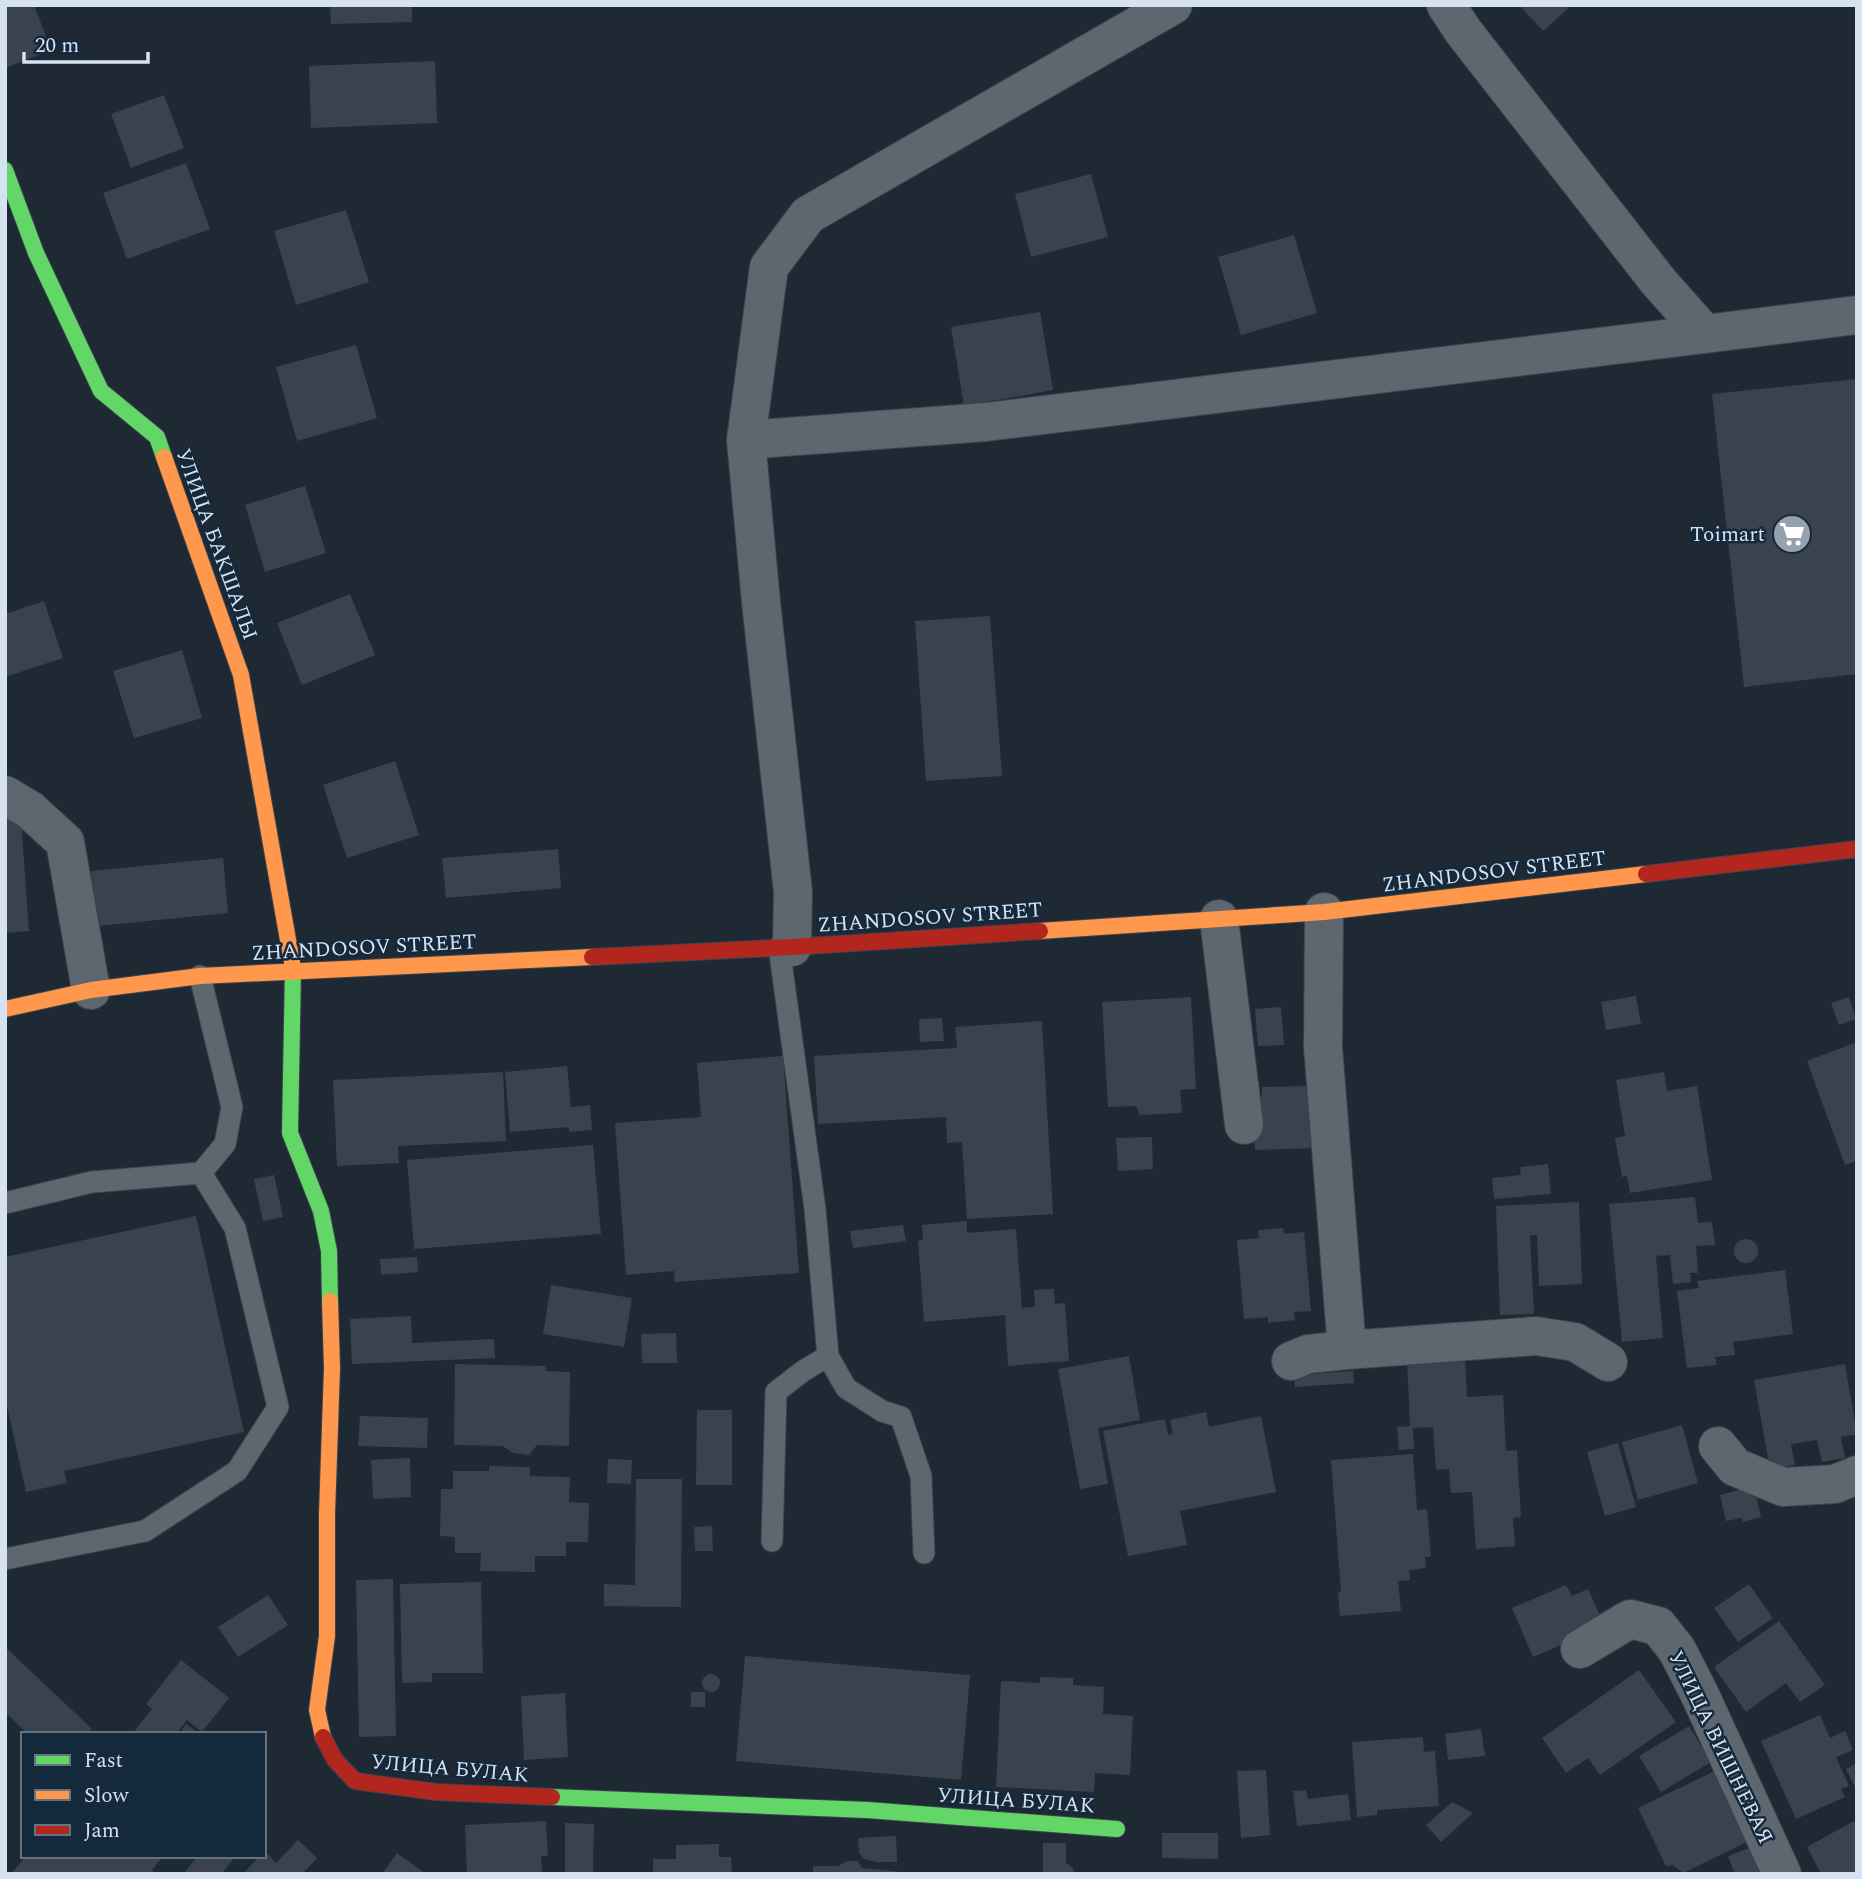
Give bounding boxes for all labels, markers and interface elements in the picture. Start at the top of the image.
scale bar [24,21,149,65]
text: 20 m [35,30,79,62]
street label: УЛИЦА БАКШАЛЫ [167,444,266,645]
supermarket icon: Toimart [1771,513,1813,555]
place label: Toimart [1690,519,1765,551]
street label: ZHANDOSOV STREET [1380,842,1608,902]
street label: ZHANDOSOV STREET [817,894,1044,942]
street label: ZHANDOSOV STREET [251,926,477,970]
street label: УЛИЦА ВИШНЕВАЯ [1659,1645,1781,1850]
legend [21,1732,266,1858]
text: Fast [84,1745,123,1777]
street label: УЛИЦА БУЛАК [370,1746,530,1792]
text: Slow [84,1780,130,1812]
street label: УЛИЦА БУЛАК [936,1780,1096,1822]
text: Jam [84,1815,120,1847]

